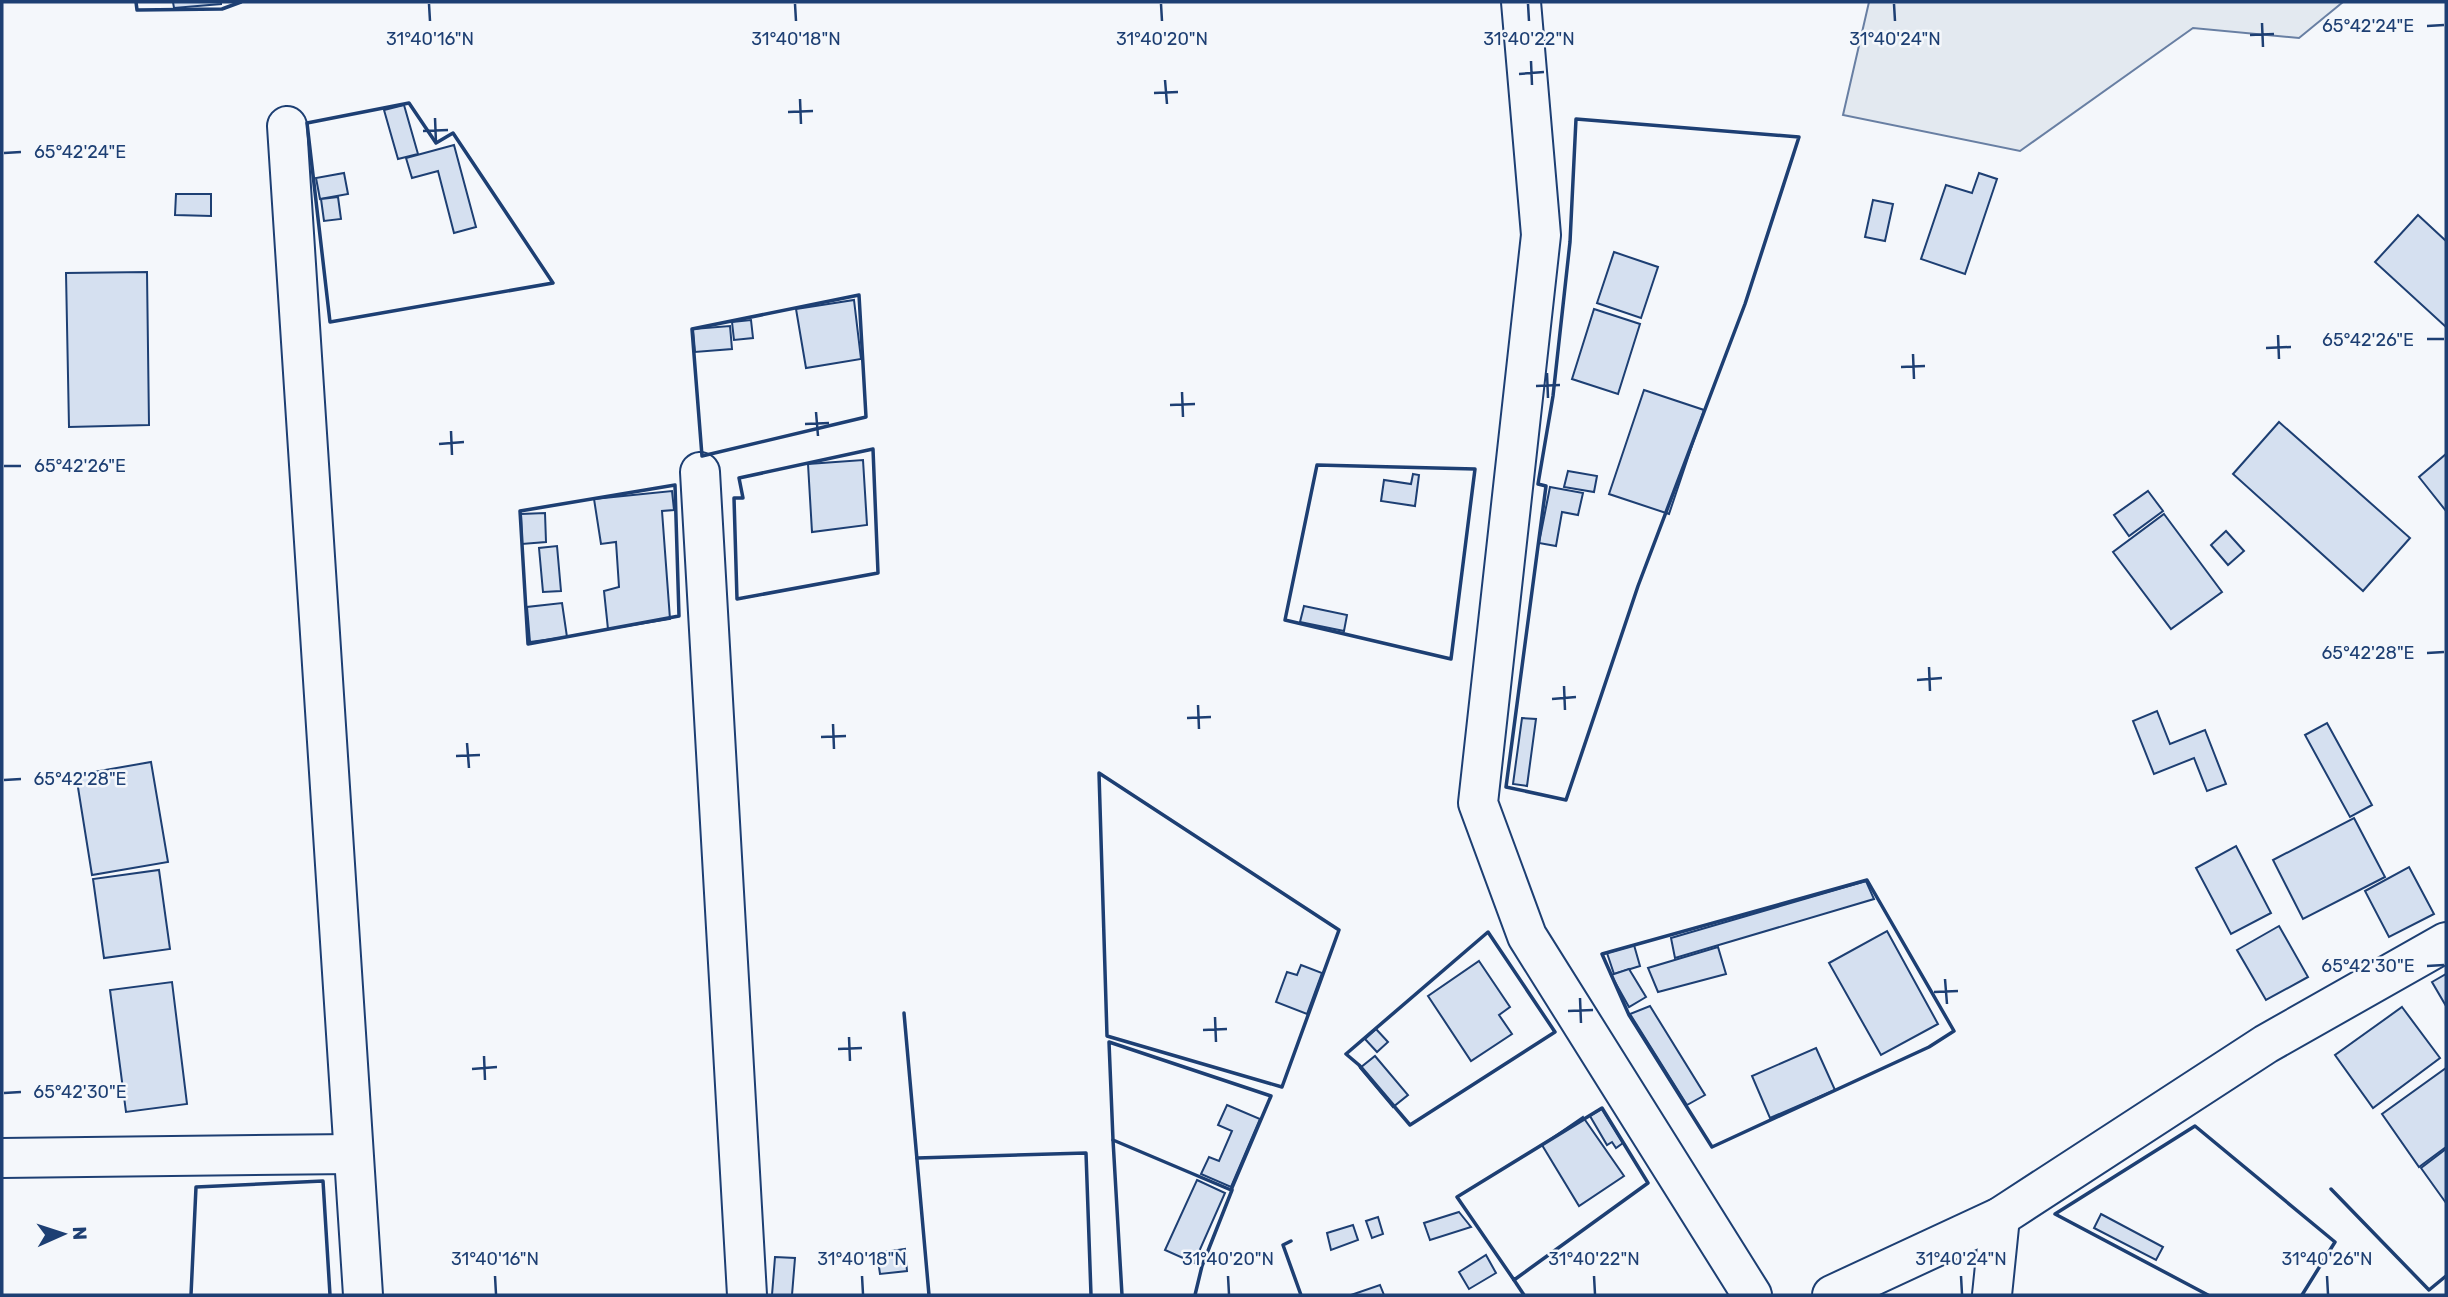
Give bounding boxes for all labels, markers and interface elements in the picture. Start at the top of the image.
text: 65°42'24"E [2322,15,2414,37]
text: 31°40'16"N [386,28,474,50]
text: 31°40'18"N [751,28,841,50]
text: 31°40'20"N [1116,28,1208,50]
text: 31°40'22"N [1483,28,1575,50]
text: 31°40'24"N [1849,28,1941,50]
text: 65°42'24"E [34,141,126,163]
text: 65°42'26"E [2322,329,2414,351]
text: 65°42'26"E [34,455,126,477]
text: 65°42'28"E [2321,642,2415,664]
text: 65°42'28"E [33,768,127,790]
text: 65°42'30"E [2321,955,2415,977]
text: 65°42'30"E [33,1081,127,1103]
north arrow [28,1199,98,1269]
text: N [68,1226,91,1241]
text: 31°40'16"N [451,1248,539,1270]
text: 31°40'18"N [817,1248,907,1270]
text: 31°40'20"N [1182,1248,1274,1270]
text: 31°40'22"N [1548,1248,1640,1270]
text: 31°40'24"N [1915,1248,2007,1270]
text: 31°40'26"N [2282,1248,2372,1270]

